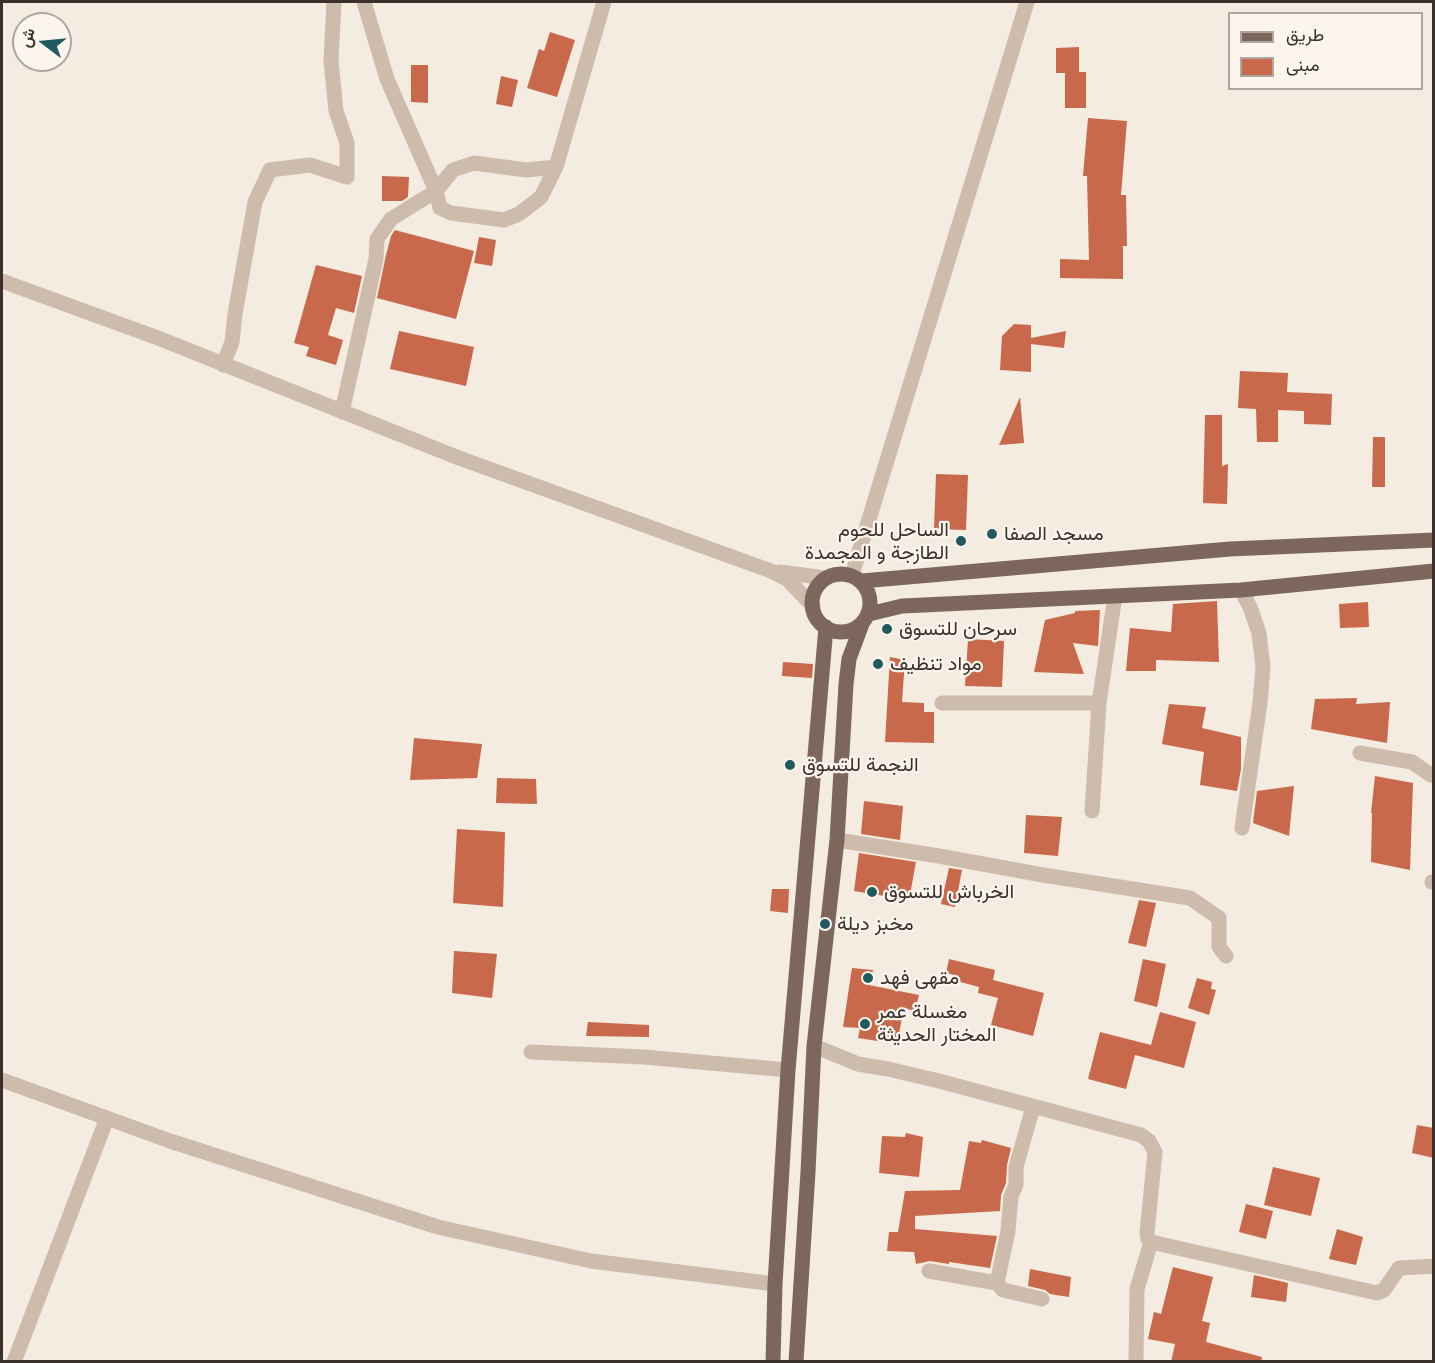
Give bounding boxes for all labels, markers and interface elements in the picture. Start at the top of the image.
north arrow [12,12,72,72]
legend [1228,12,1423,90]
text: طريق [1286,23,1324,45]
text: ش [14,26,38,49]
text: مبنى [1286,53,1320,75]
place label: الساحل للحوم الطازجة و المجمدة [805,518,949,565]
place label: مسجد الصفا [1004,522,1104,546]
marker: مسجد الصفا [985,527,999,541]
marker: الساحل للحوم الطازجة و المجمدة [954,534,968,548]
place label: سرحان للتسوق [899,617,1017,641]
marker: سرحان للتسوق [880,622,894,636]
place label: مواد تنظيف [890,652,982,676]
marker: مواد تنظيف [871,657,885,671]
place label: النجمة للتسوق [802,753,919,777]
marker: النجمة للتسوق [783,758,797,772]
place label: الخرباش للتسوق [884,880,1014,904]
marker: الخرباش للتسوق [865,885,879,899]
place label: مخبز ديلة [837,912,914,936]
marker: مخبز ديلة [818,917,832,931]
place label: مقهى فهد [880,966,959,990]
marker: مقهى فهد [861,971,875,985]
place label: مغسلة عمر المختار الحديثة [877,1000,996,1047]
marker: مغسلة عمر المختار الحديثة [858,1017,872,1031]

